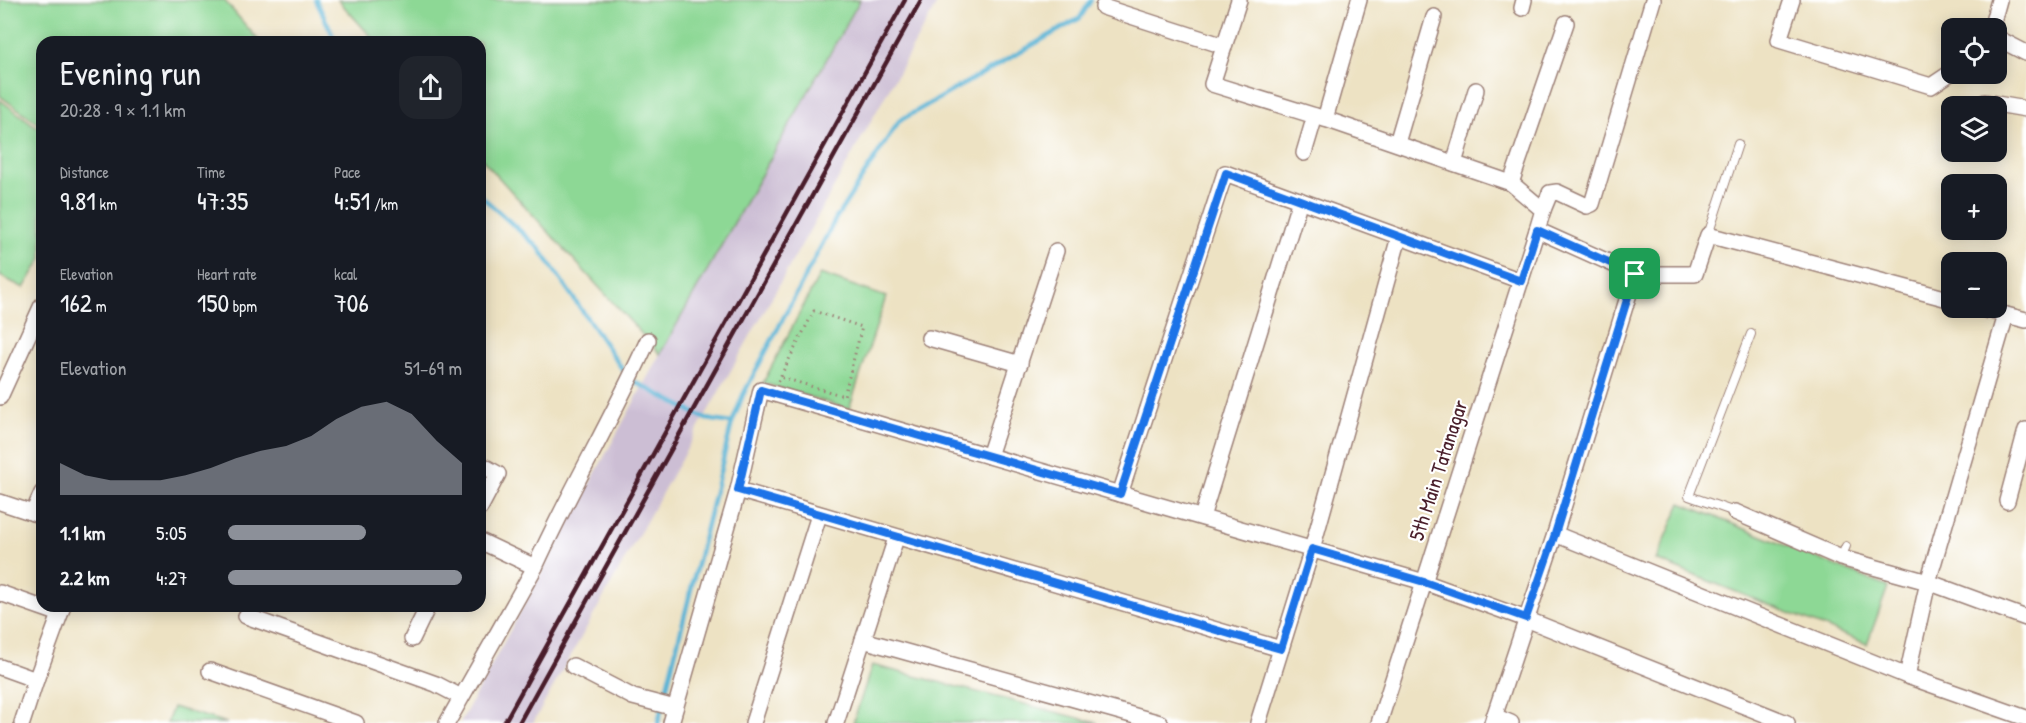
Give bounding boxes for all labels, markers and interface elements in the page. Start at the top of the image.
map controls [1941,18,2007,318]
button: locate [1941,18,2007,84]
text: Evening run [60,51,201,95]
button: share [399,56,462,119]
text: 20:28 · 9 × 1.1 km [60,96,186,123]
button: layers [1941,96,2007,162]
text: Distance [60,161,109,183]
text: Time [197,161,225,183]
text: Pace [334,161,361,183]
button: + [1941,174,2007,240]
text: 9.81 [60,183,96,218]
text: 47:35 [197,183,248,218]
text: 4:51 [334,183,370,218]
text: km [96,193,117,215]
text: /km [370,193,398,215]
pin [1609,248,1660,299]
button: − [1941,252,2007,318]
icon: arrive [1618,257,1651,290]
text: Elevation [60,263,113,285]
text: Heart rate [197,263,257,285]
text: kcal [334,263,357,285]
text: 162 [60,285,92,320]
text: 150 [197,285,229,320]
text: 706 [334,285,369,320]
text: m [92,295,107,317]
text: bpm [229,295,257,317]
text: Elevation [60,354,126,381]
text: 51–69 m [404,354,462,381]
street label: 5th Main Tatanagar [1402,396,1474,544]
text: 1.1 km [60,519,105,546]
text: 5:05 [156,519,187,546]
text: 2.2 km [60,564,110,591]
text: 4:27 [156,564,187,591]

